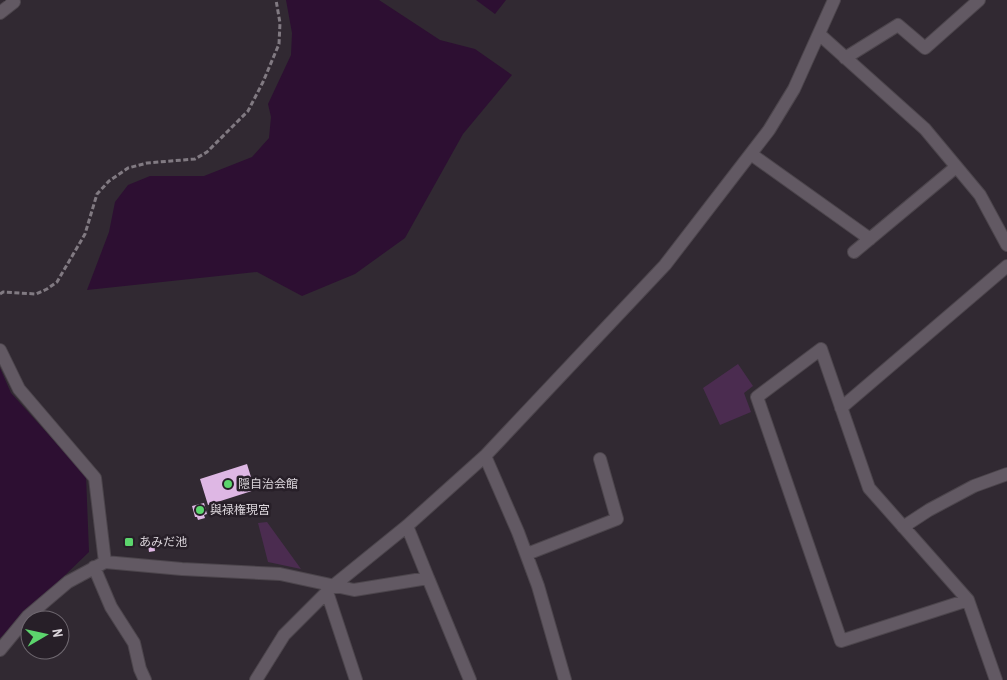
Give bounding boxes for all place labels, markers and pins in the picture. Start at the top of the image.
place label: 隠自治会館 [238,476,298,492]
marker: 隠自治会館 [222,478,234,490]
place label: 與禄権現宮 [210,502,270,518]
marker: 與禄権現宮 [194,504,206,516]
place label: あみだ池 [139,534,187,550]
marker: あみだ池 [123,536,135,548]

